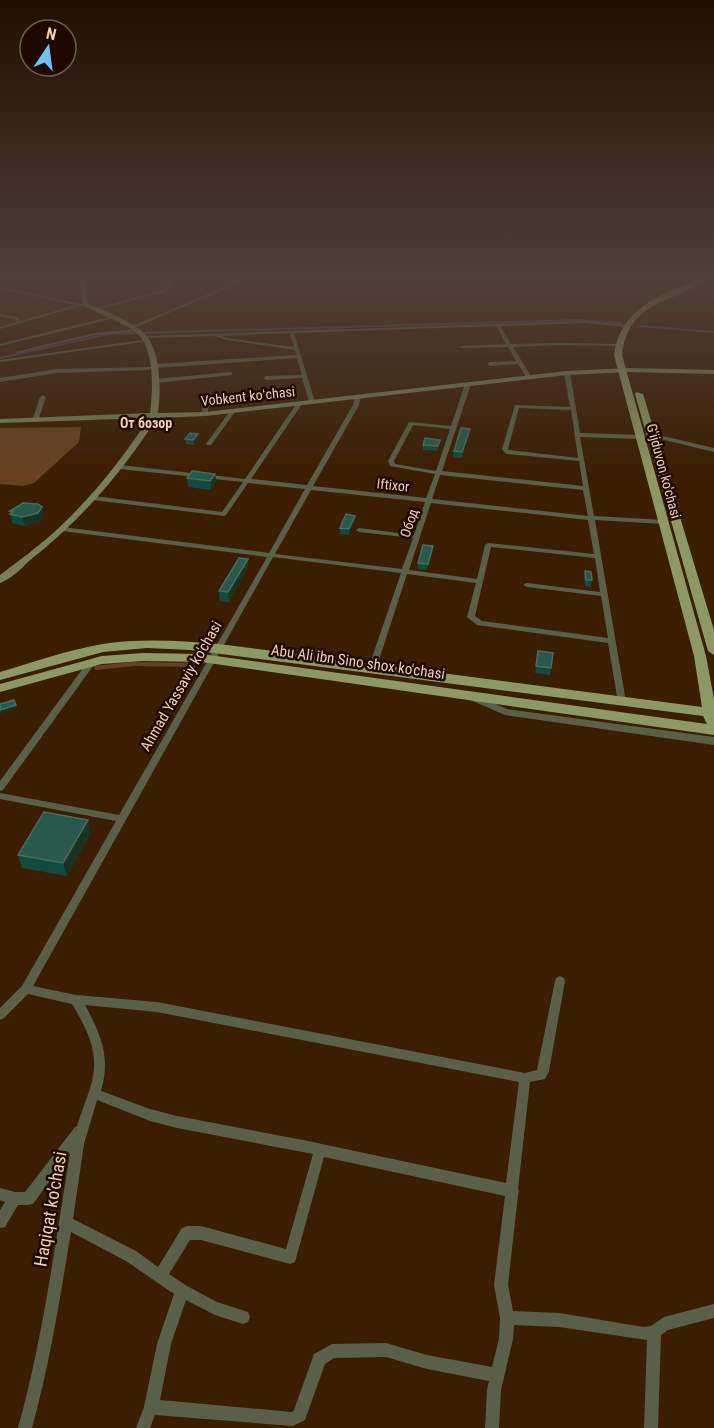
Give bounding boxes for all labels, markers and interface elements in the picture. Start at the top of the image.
north arrow [18,18,78,78]
text: N [44,24,58,44]
street label: Vobkent koʻchasi [200,383,296,409]
district label: От бозор [120,415,172,431]
street label: G'ijduvon ko'chasi [644,422,684,520]
street label: Iftixor [376,475,410,495]
street label: Обод [397,506,421,539]
street label: Ahmad Yassaviy ko'chasi [136,618,226,754]
street label: Abu Ali ibn Sino shox ko'chasi [270,641,446,683]
street label: Haqiqat ko'chasi [30,1150,70,1268]

